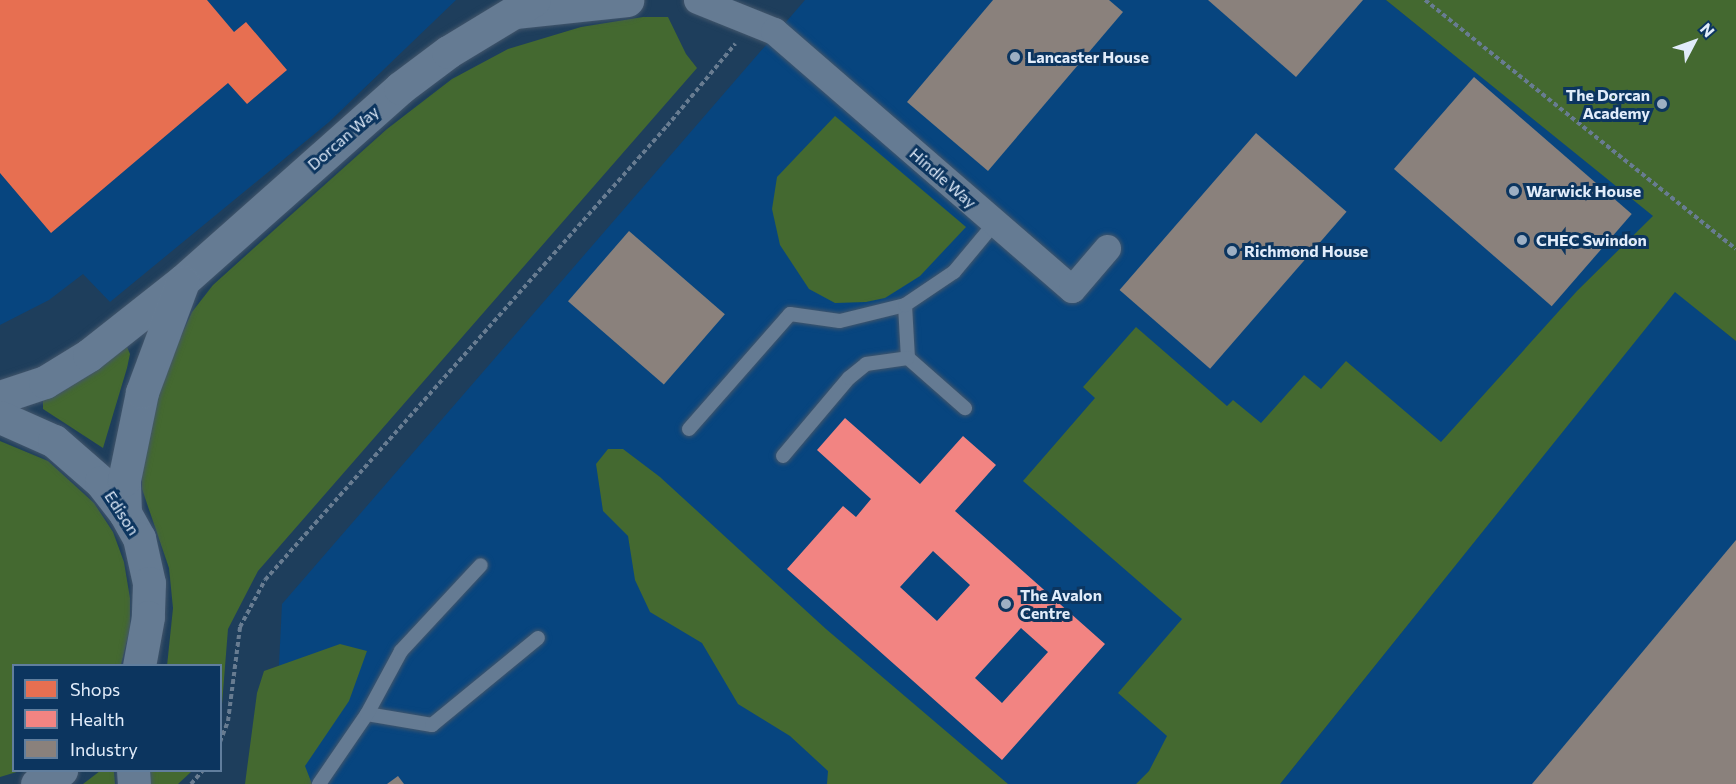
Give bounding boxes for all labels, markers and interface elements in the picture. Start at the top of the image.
north arrow [1664,12,1724,72]
text: N [1697,19,1719,41]
place label: Lancaster House [1027,47,1149,67]
marker: Lancaster House [1008,50,1022,64]
place label: The Dorcan Academy [1566,85,1650,123]
marker: The Dorcan Academy [1655,97,1669,111]
street label: Dorcan Way [304,102,382,174]
street label: Hindle Way [906,144,980,212]
place label: Warwick House [1526,181,1641,201]
marker: Warwick House [1507,184,1521,198]
place label: CHEC Swindon [1536,230,1647,250]
marker: CHEC Swindon [1513,231,1531,249]
place label: Richmond House [1244,241,1368,261]
marker: Richmond House [1225,244,1239,258]
street label: Edison [101,487,143,539]
place label: The Avalon Centre [1020,585,1102,623]
marker: The Avalon Centre [997,595,1015,613]
legend [12,664,222,772]
text: Shops [70,678,120,700]
text: Health [70,708,125,730]
text: Industry [70,738,138,760]

